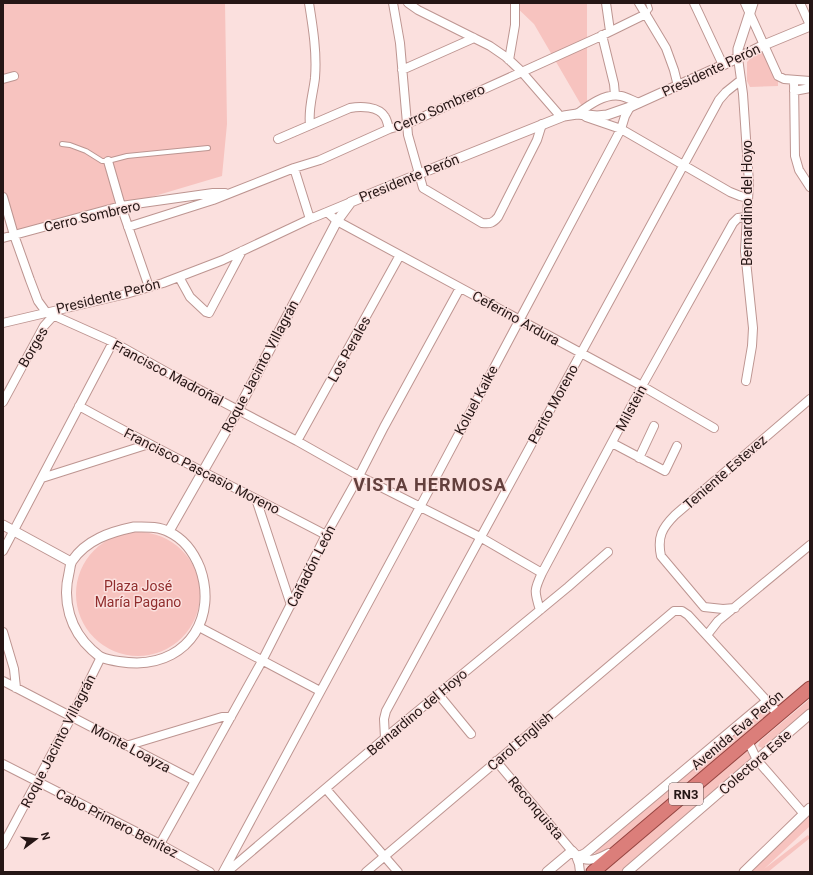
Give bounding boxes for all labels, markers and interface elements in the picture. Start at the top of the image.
street label: Presidente Perón [659,40,763,100]
street label: Cerro Sombrero [391,81,487,135]
street label: Bernardino del Hoyo [739,140,755,266]
street label: Presidente Perón [357,151,461,205]
street label: Cerro Sombrero [42,197,142,235]
street label: Presidente Perón [54,275,162,317]
street label: Ceferino Ardura [470,287,562,349]
street label: Roque Jacinto Villagrán [218,297,302,435]
street label: Los Perales [324,313,374,385]
street label: Borges [15,324,51,370]
street label: Francisco Madroñal [110,337,226,409]
street label: Perito Moreno [525,362,581,446]
street label: Koluel Kaike [451,363,501,437]
street label: Milstein [612,382,650,434]
street label: Francisco Pascasio Moreno [121,425,283,517]
street label: Teniente Estevez [680,431,770,512]
district label: VISTA HERMOSA [353,474,507,495]
street label: Cañadón León [283,522,339,610]
park label: Plaza José María Pagano [95,578,181,610]
street label: Bernardino del Hoyo [364,665,470,759]
street label: Roque Jacinto Villagrán [17,672,99,810]
street label: Avenida Eva Perón [688,687,786,773]
street label: Carol English [484,708,556,774]
street label: Monte Loayza [89,720,173,776]
street label: Colectora Este [716,726,794,798]
street label: Reconquista [505,773,567,843]
road number: RN3 [669,783,703,805]
street label: Cabo Primero Benítez [53,785,181,861]
north arrow [16,819,56,859]
text: N [38,831,53,842]

